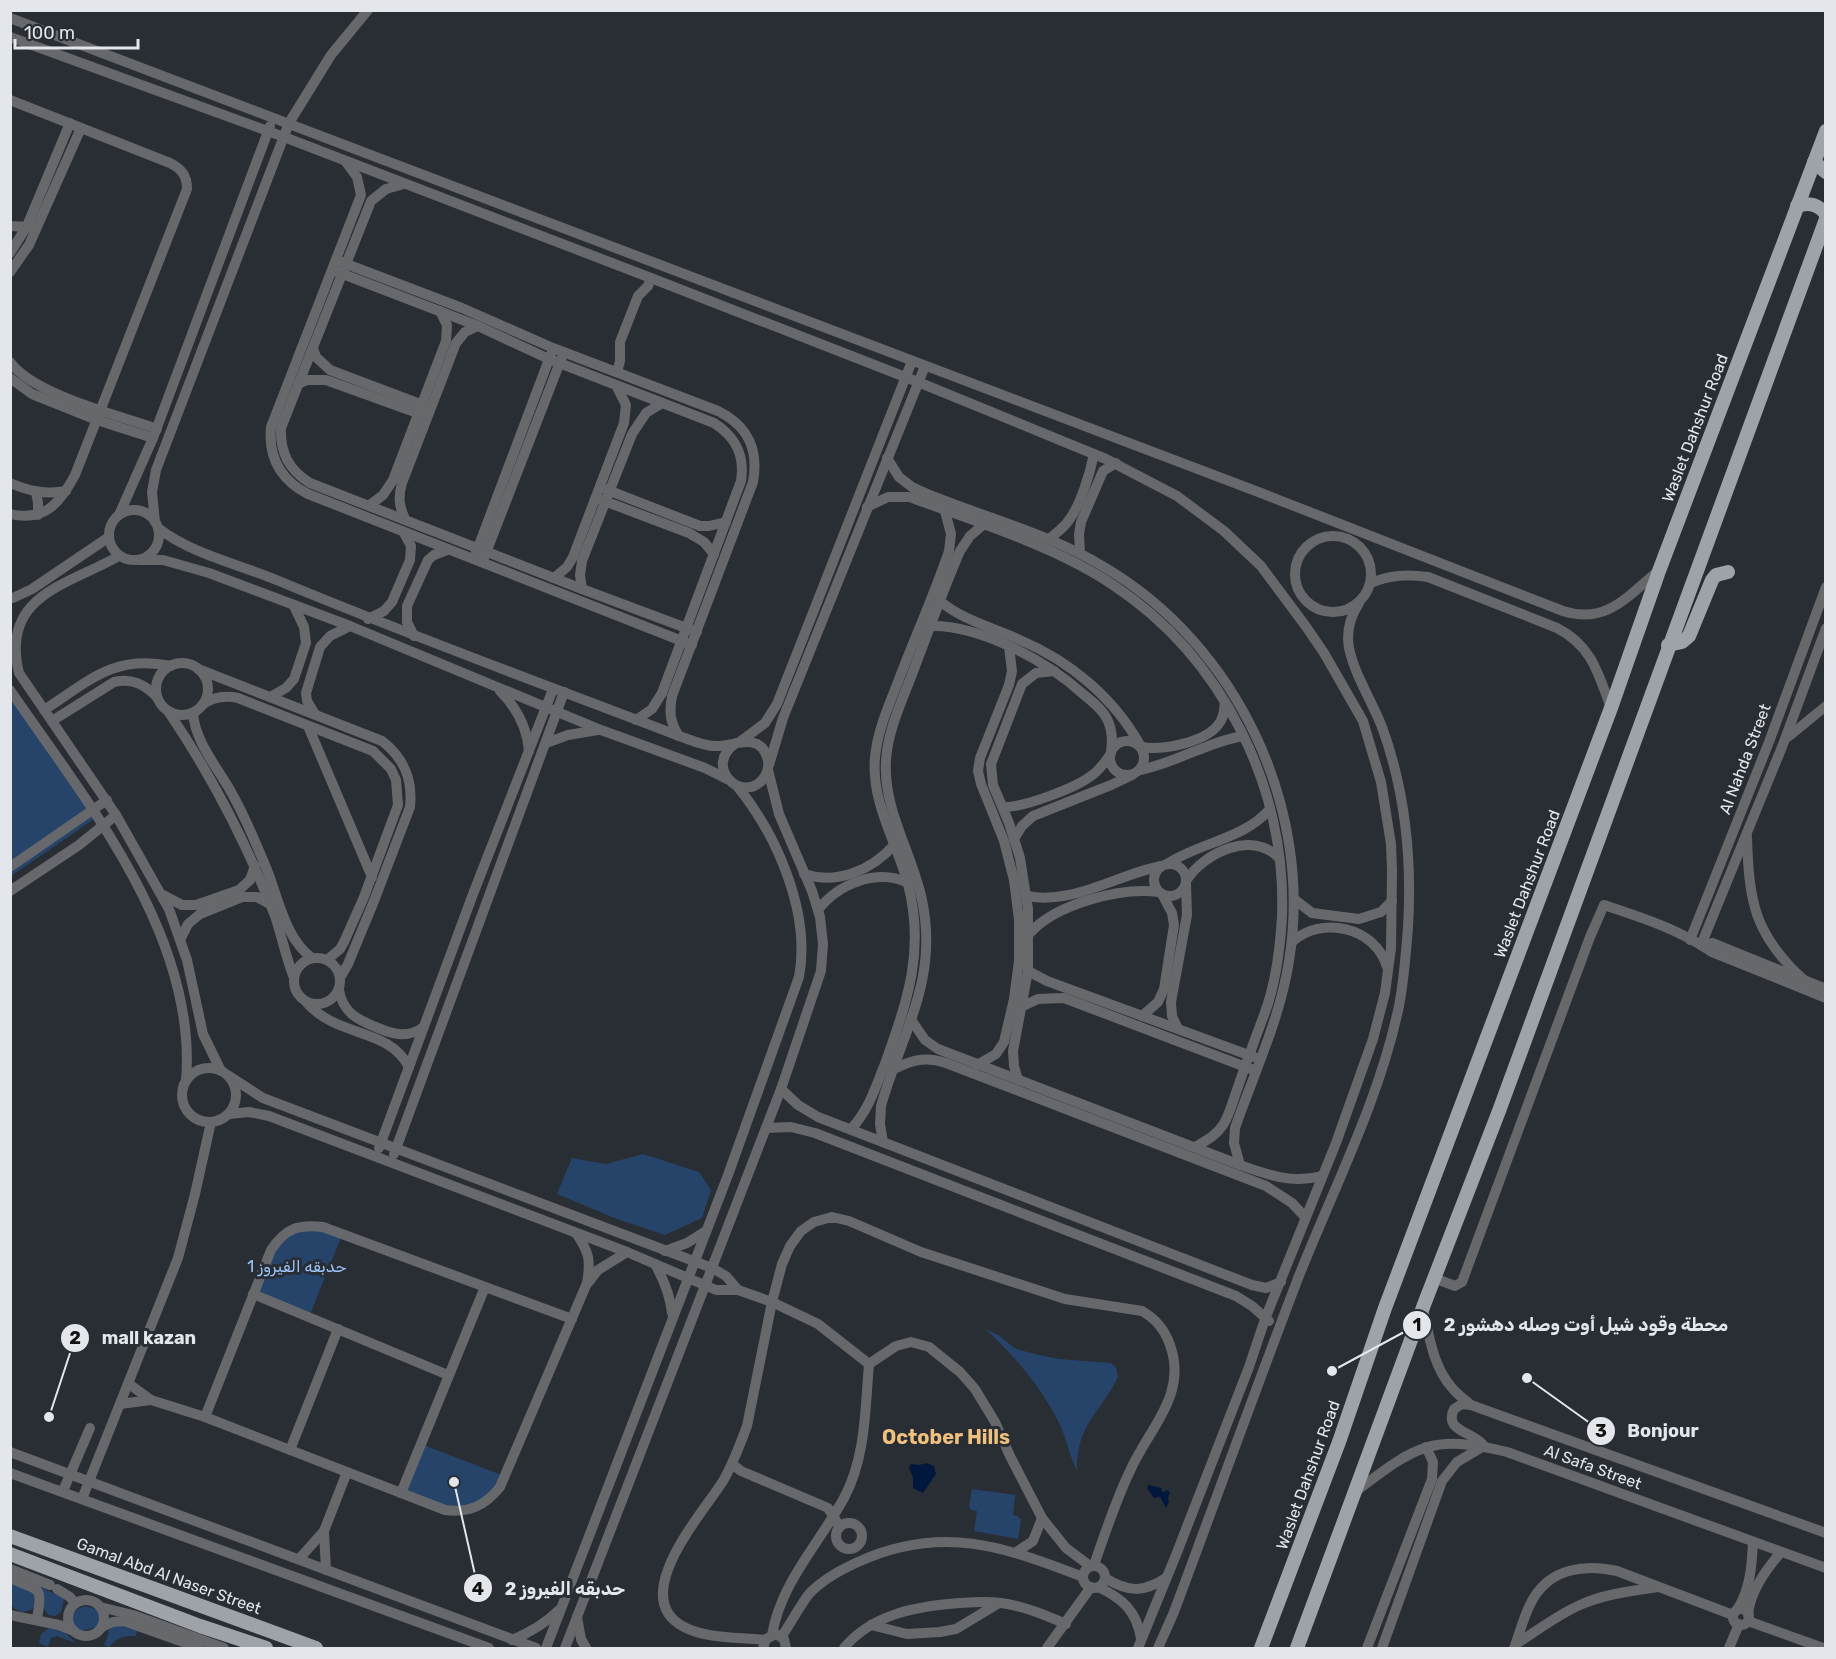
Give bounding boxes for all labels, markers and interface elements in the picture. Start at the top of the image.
scale bar [15,12,138,50]
text: 100 m [24,22,75,44]
street label: Waslet Dahshur Road [1658,351,1732,505]
street label: Al Nahda Street [1715,701,1775,817]
street label: Waslet Dahshur Road [1490,807,1564,961]
park label: حدبقه الفيروز 1 [247,1257,347,1277]
callout: محطة وقود شيل أوت وصله دهشور 2 [1402,1307,1741,1343]
text: 1 [1413,1314,1421,1336]
text: محطة وقود شيل أوت وصله دهشور 2 [1444,1314,1728,1336]
callout: mall kazan [60,1320,208,1356]
text: 2 [69,1327,81,1349]
text: mall kazan [102,1327,196,1349]
street label: Waslet Dahshur Road [1272,1398,1344,1552]
callout: Bonjour [1586,1413,1711,1449]
text: 3 [1595,1420,1607,1442]
text: Bonjour [1627,1420,1699,1442]
district label: October Hills [882,1425,1010,1449]
street label: Al Safa Street [1542,1441,1644,1493]
street label: Gamal Abd Al Naser Street [74,1534,264,1618]
callout: حدبقه الفيروز 2 [463,1570,637,1606]
text: 4 [472,1578,484,1600]
text: حدبقه الفيروز 2 [505,1578,625,1600]

